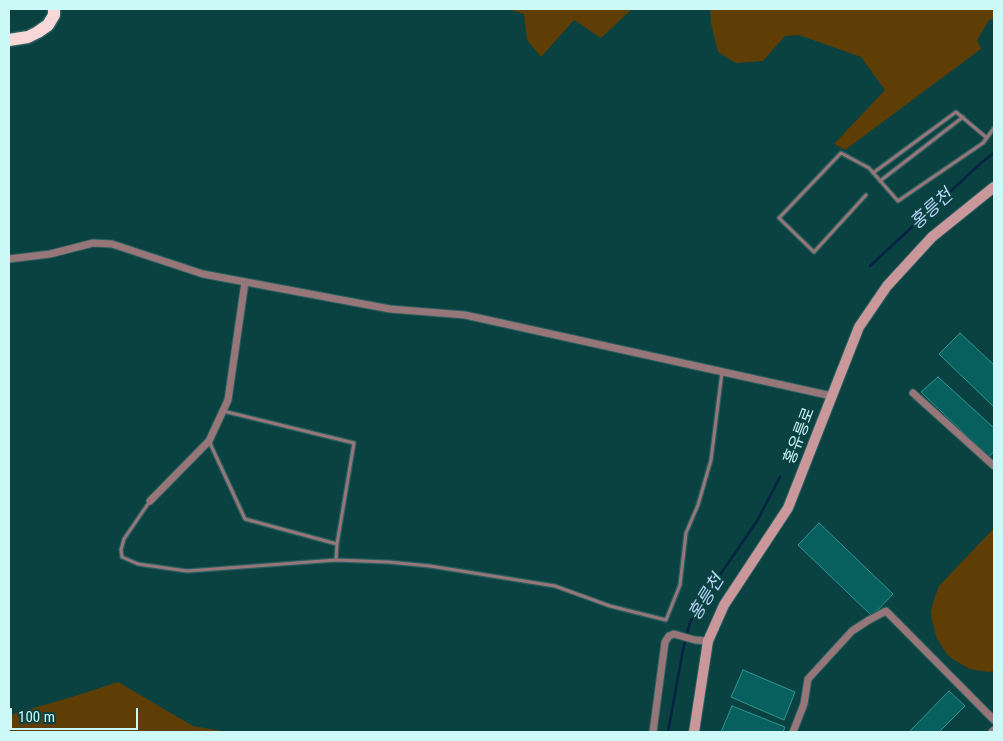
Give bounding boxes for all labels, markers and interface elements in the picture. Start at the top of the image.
water label: 홍릉천 [906,185,958,235]
street label: 홍유릉로 [780,405,820,467]
water label: 홍릉천 [685,571,729,625]
scale bar [12,698,140,730]
text: 100 m [18,708,55,726]

